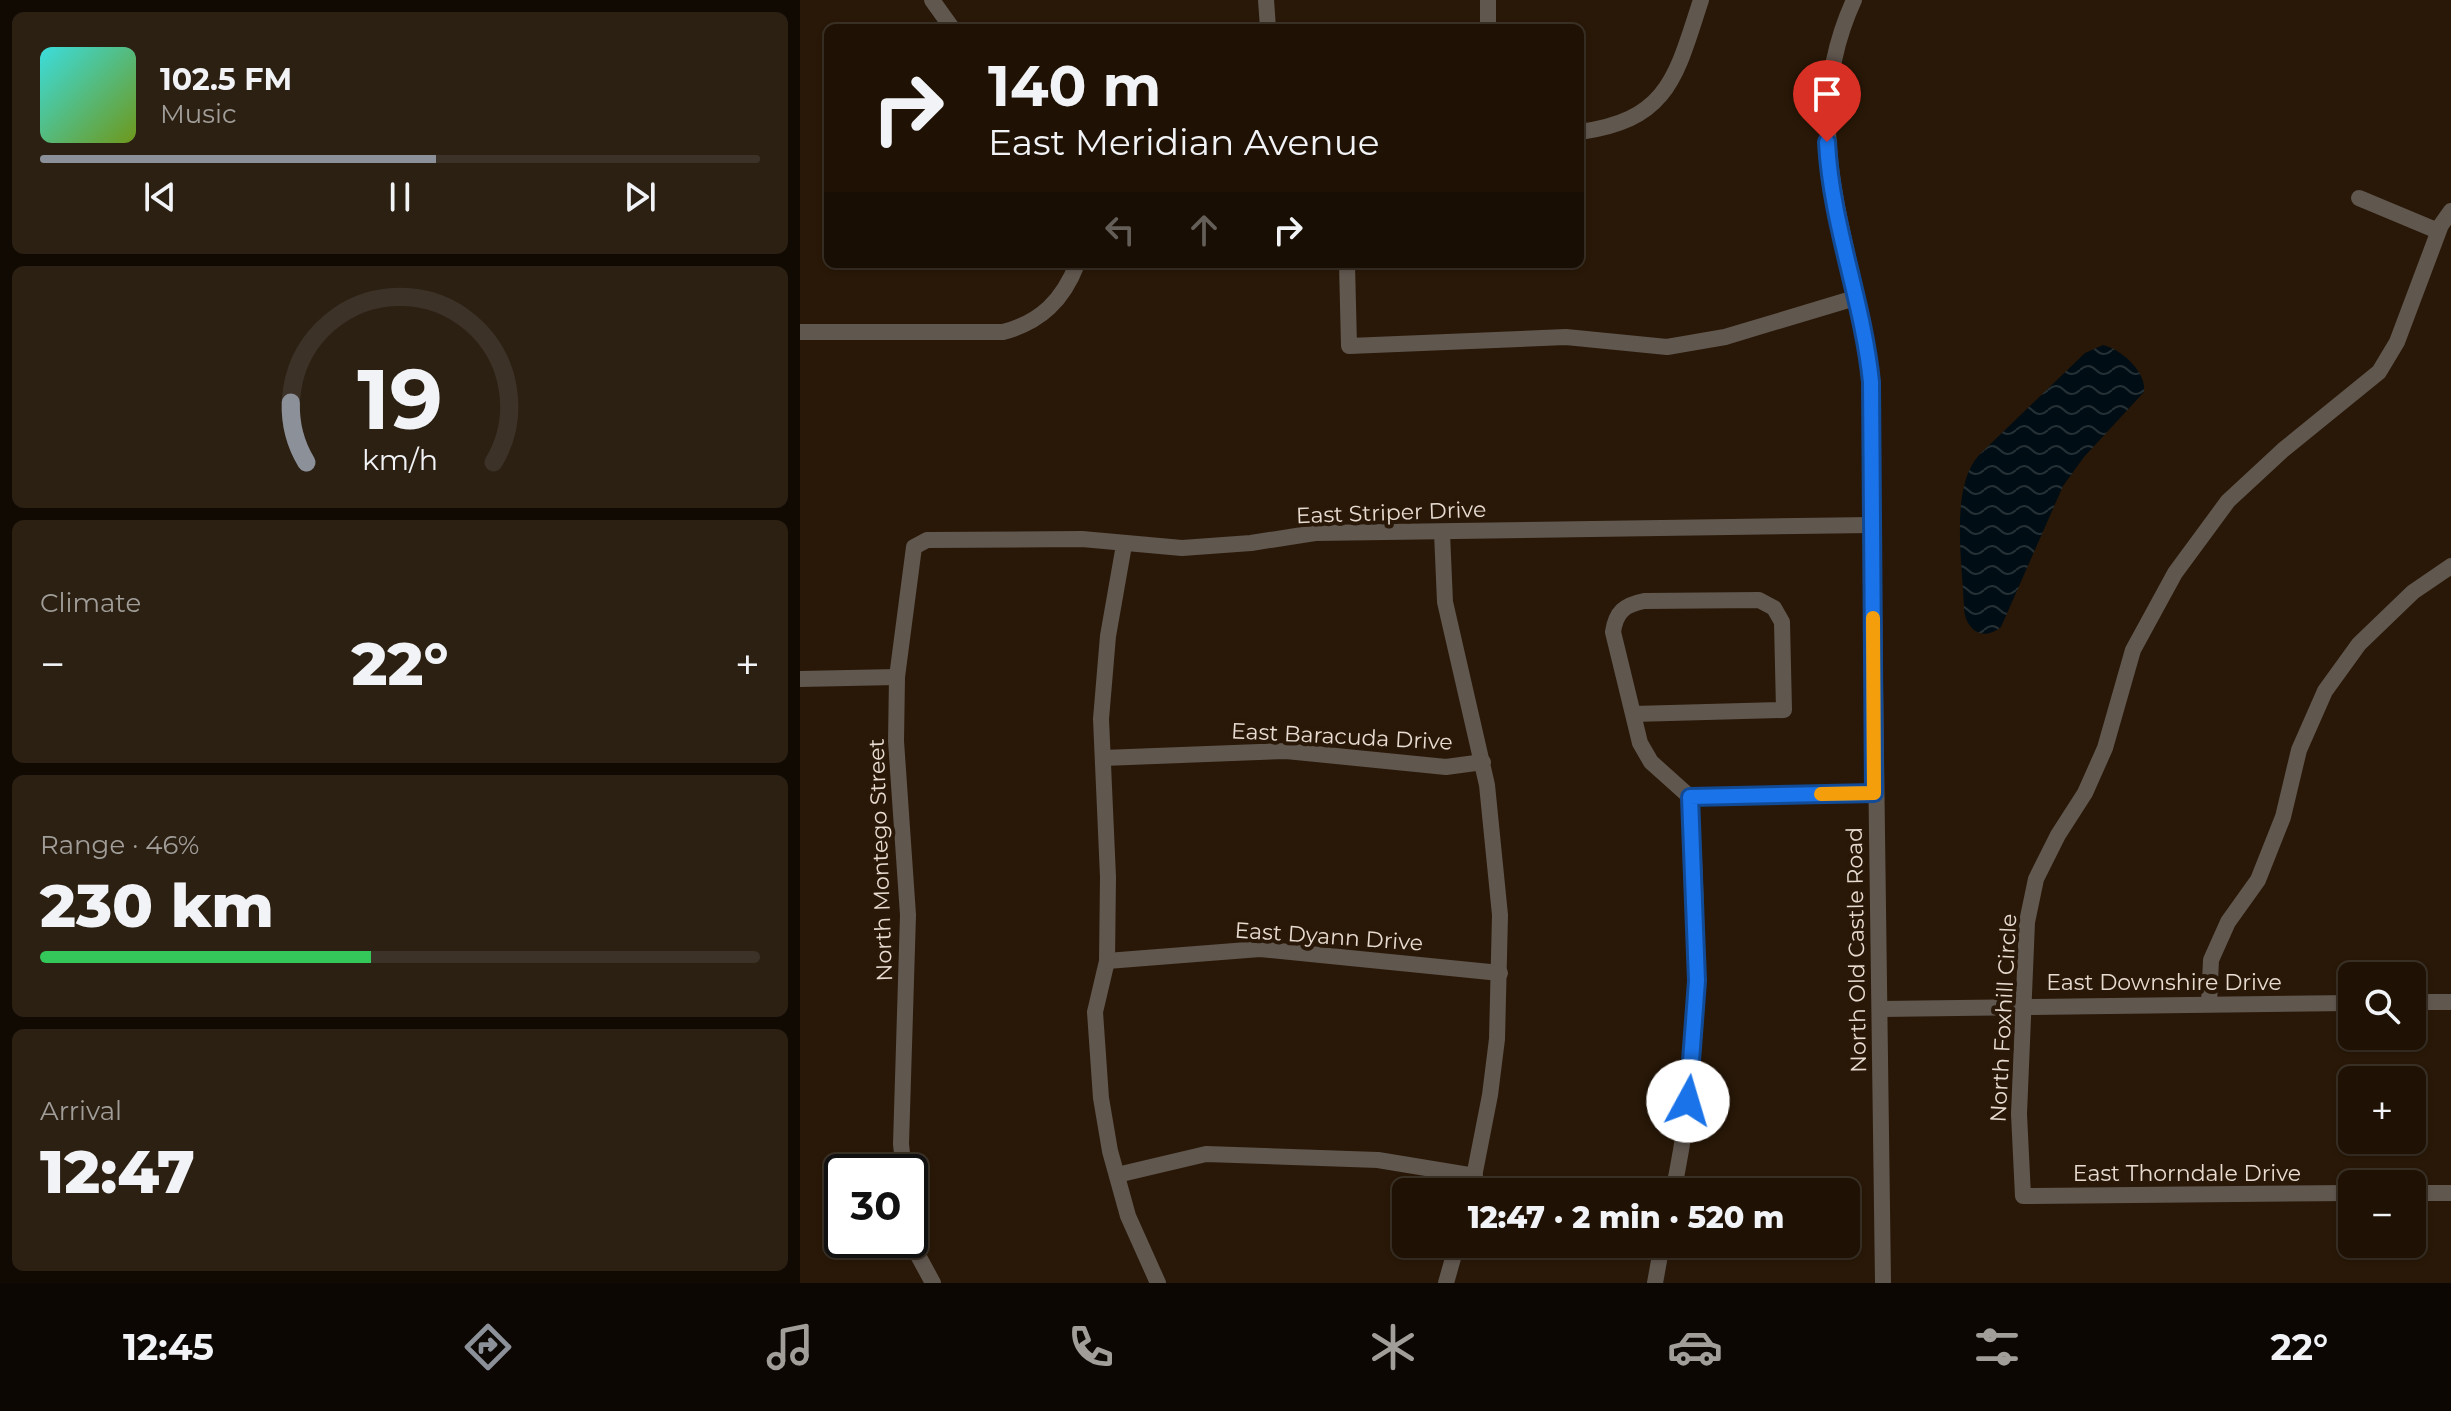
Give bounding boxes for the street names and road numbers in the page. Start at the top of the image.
street label: East Striper Drive [1295,496,1487,529]
street label: East Baracuda Drive [1230,717,1453,756]
street label: North Montego Street [863,738,898,982]
street label: North Old Castle Road [1841,827,1872,1073]
street label: North Foxhill Circle [1985,913,2022,1123]
street label: East Dyann Drive [1234,916,1424,957]
street label: East Downshire Drive [2046,969,2282,996]
street label: East Thorndale Drive [2073,1160,2301,1187]

